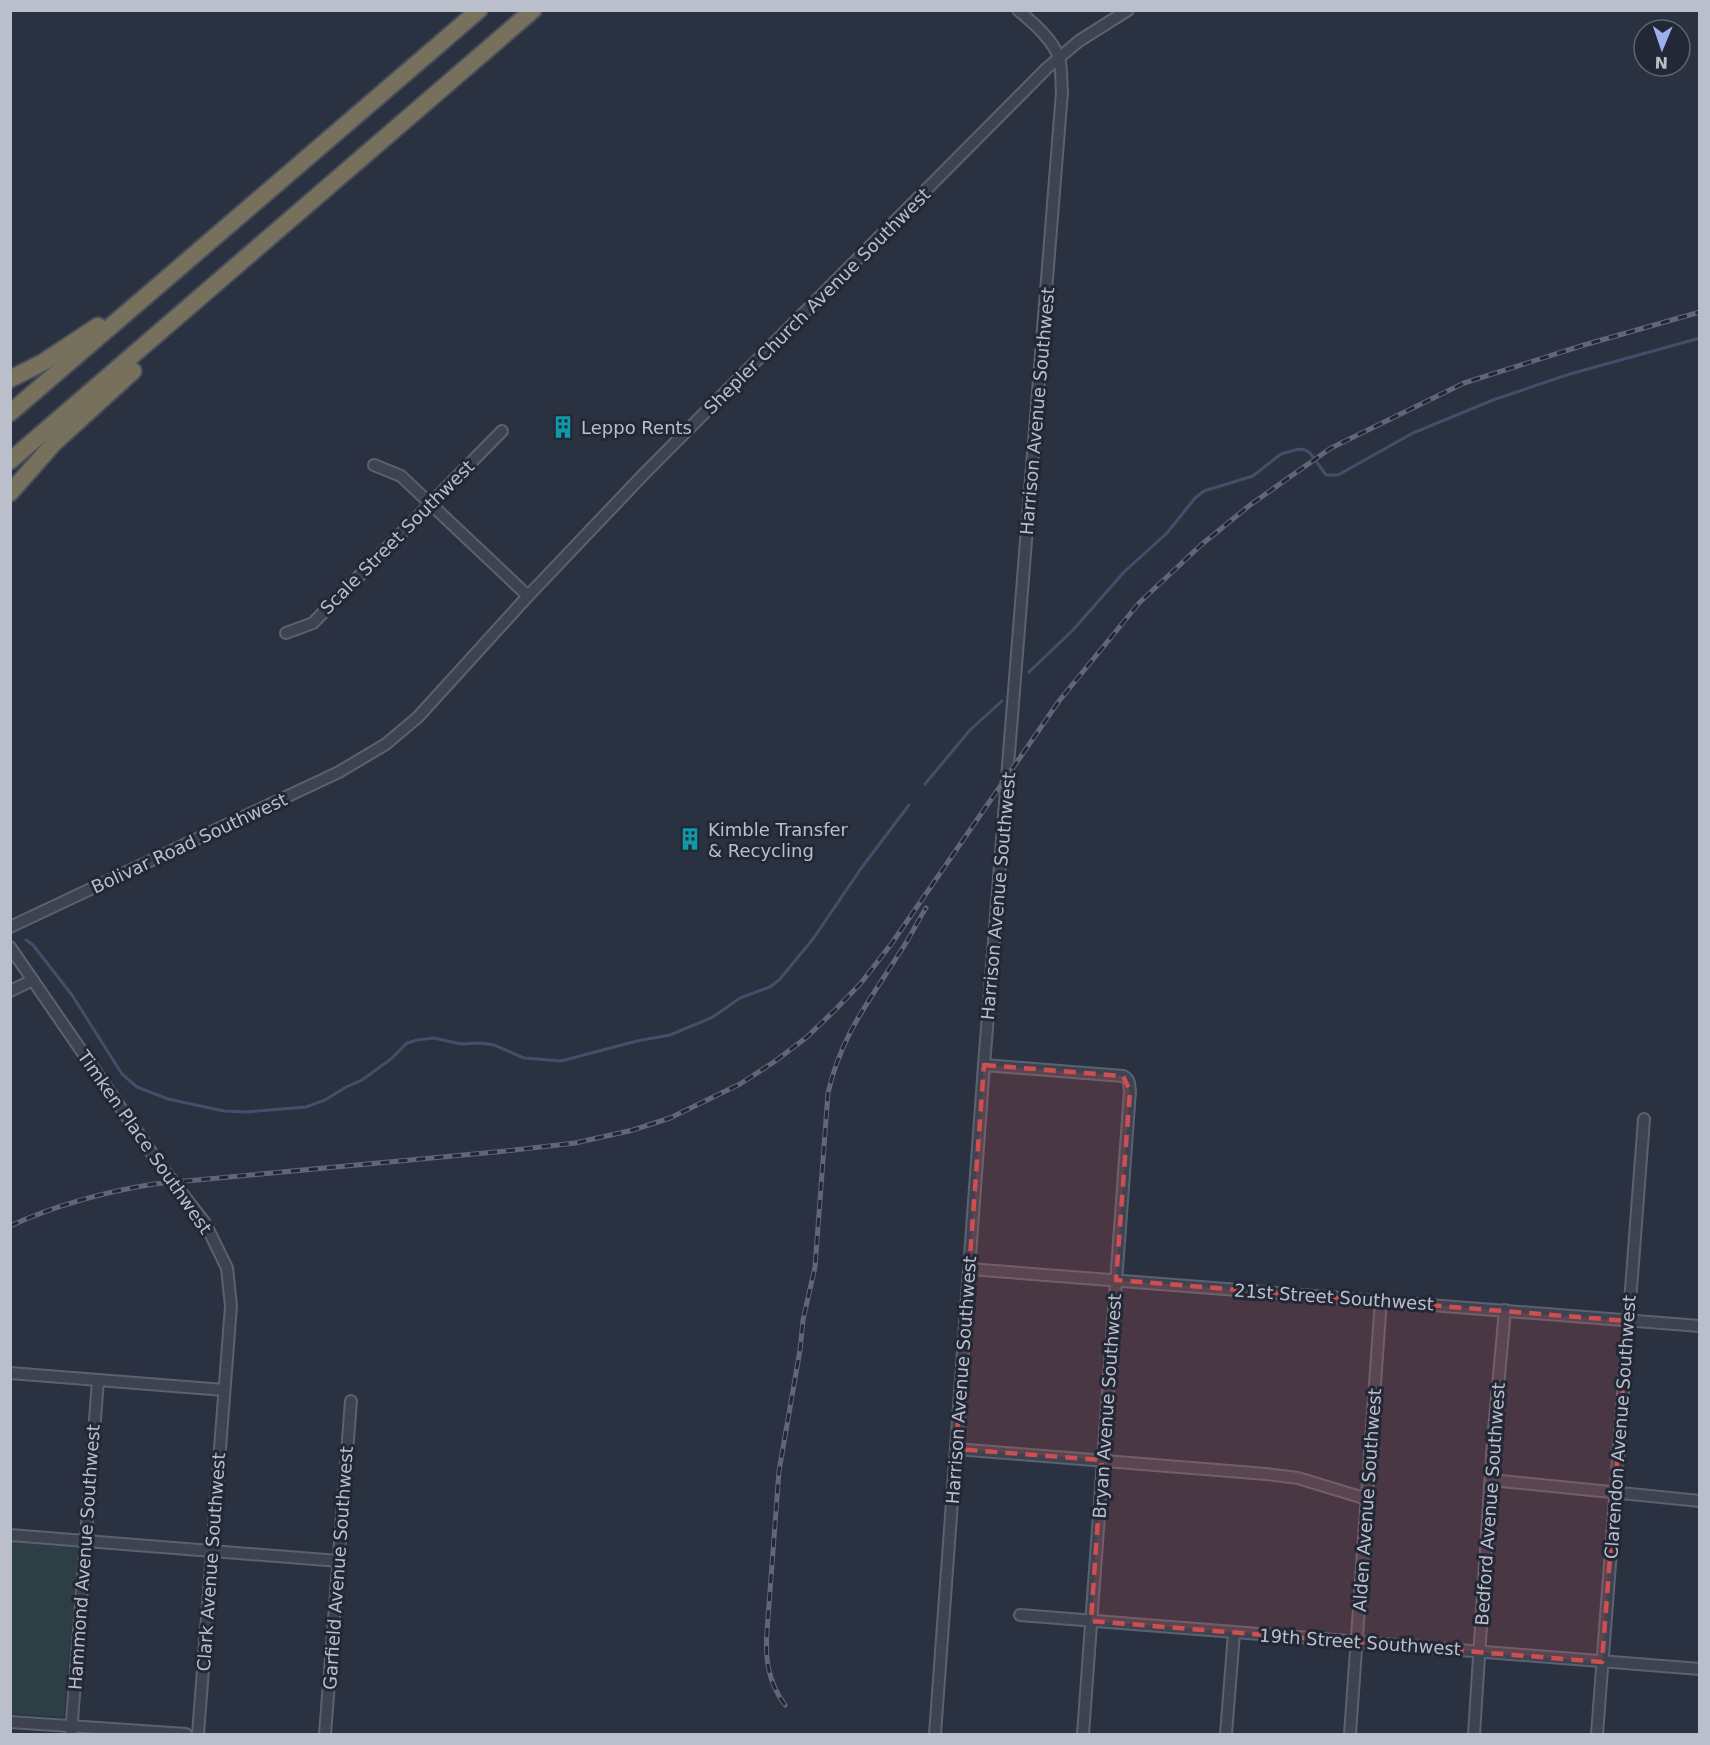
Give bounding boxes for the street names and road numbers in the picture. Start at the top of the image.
street label: Shepler Church Avenue Southwest [700,184,934,418]
street label: Harrison Avenue Southwest [1016,286,1058,536]
street label: Scale Street Southwest [316,456,478,618]
street label: Harrison Avenue Southwest [977,771,1019,1021]
street label: Bolivar Road Southwest [88,788,290,898]
street label: Timken Place Southwest [73,1045,216,1238]
street label: Harrison Avenue Southwest [942,1255,980,1505]
street label: 21st Street Southwest [1233,1280,1435,1314]
street label: Bryan Avenue Southwest [1089,1293,1125,1519]
street label: Clarendon Avenue Southwest [1600,1294,1640,1560]
street label: Bedford Avenue Southwest [1471,1382,1509,1626]
street label: Alden Avenue Southwest [1349,1387,1385,1613]
street label: Hammond Avenue Southwest [64,1423,104,1691]
street label: Garfield Avenue Southwest [319,1446,357,1690]
street label: Clark Avenue Southwest [193,1452,229,1672]
street label: 19th Street Southwest [1258,1624,1462,1660]

